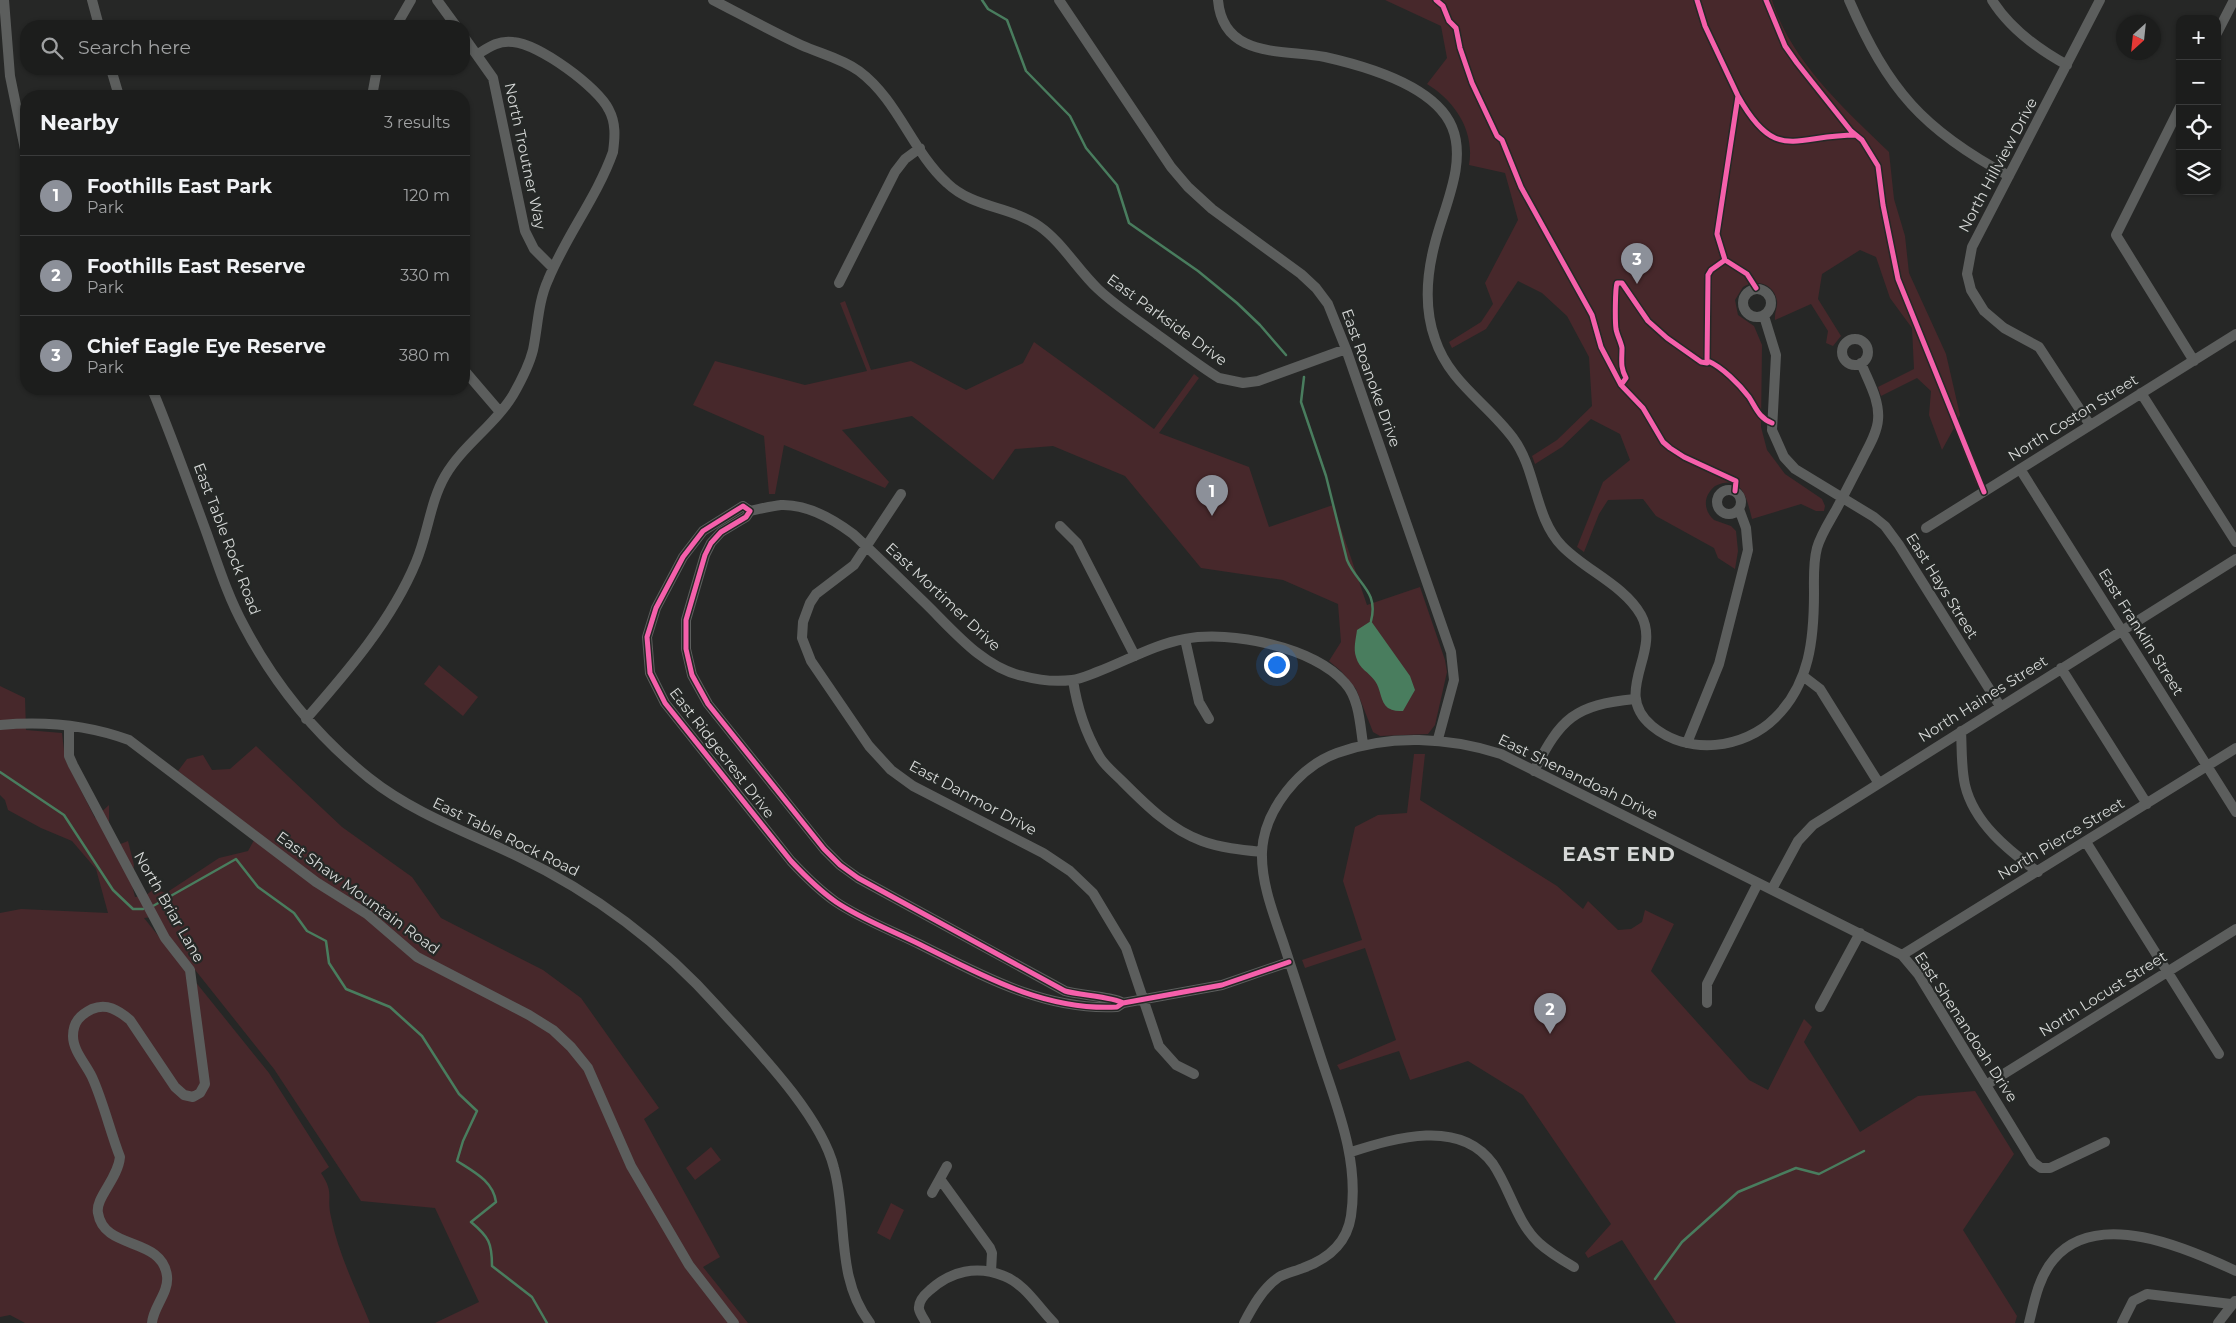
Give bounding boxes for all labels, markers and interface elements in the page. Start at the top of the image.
north arrow [2116,15,2161,60]
map controls [2176,15,2221,195]
button: + [2176,15,2221,60]
search box [20,20,470,75]
icon: search [38,34,66,62]
text: Search here [78,36,191,59]
button: − [2176,60,2221,105]
street label: North Troutner Way [501,81,551,232]
street label: North Hillview Drive [1954,94,2041,235]
button: locate [2176,105,2221,150]
text: Nearby [40,110,119,135]
text: 3 results [384,113,450,132]
button: layers [2176,150,2221,195]
text: Foothills East Park [87,175,272,198]
text: 1 [53,186,59,205]
text: 120 m [403,186,450,205]
text: Park [87,198,124,217]
pin: 3 [1621,243,1653,284]
text: Foothills East Reserve [87,255,306,278]
text: 2 [51,266,61,285]
text: 330 m [400,266,450,285]
street label: East Parkside Drive [1103,270,1231,370]
text: Park [87,278,124,297]
street label: East Roanoke Drive [1338,306,1405,450]
text: Chief Eagle Eye Reserve [87,335,326,358]
text: 3 [51,346,61,365]
text: 380 m [399,346,450,365]
text: Park [87,358,124,377]
street label: North Coston Street [2004,370,2141,465]
street label: East Table Rock Road [190,460,265,617]
pin: 1 [1196,475,1228,516]
street label: East Hays Street [1902,529,1983,642]
street label: East Mortimer Drive [882,538,1005,655]
street label: East Franklin Street [2095,565,2188,699]
street label: North Haines Street [1915,651,2051,746]
your location [1264,652,1290,678]
street label: East Ridgecrest Drive [666,684,779,822]
street label: East Shenandoah Drive [1495,730,1661,824]
street label: East Danmor Drive [906,756,1040,839]
street label: East Table Rock Road [430,793,583,880]
street label: North Pierce Street [1994,793,2127,884]
street label: East Shaw Mountain Road [273,827,444,958]
district label: EAST END [1562,842,1676,866]
street label: North Briar Lane [130,848,209,966]
street label: North Locust Street [2035,946,2170,1041]
street label: East Shenandoah Drive [1911,948,2022,1105]
pin: 2 [1534,993,1566,1034]

